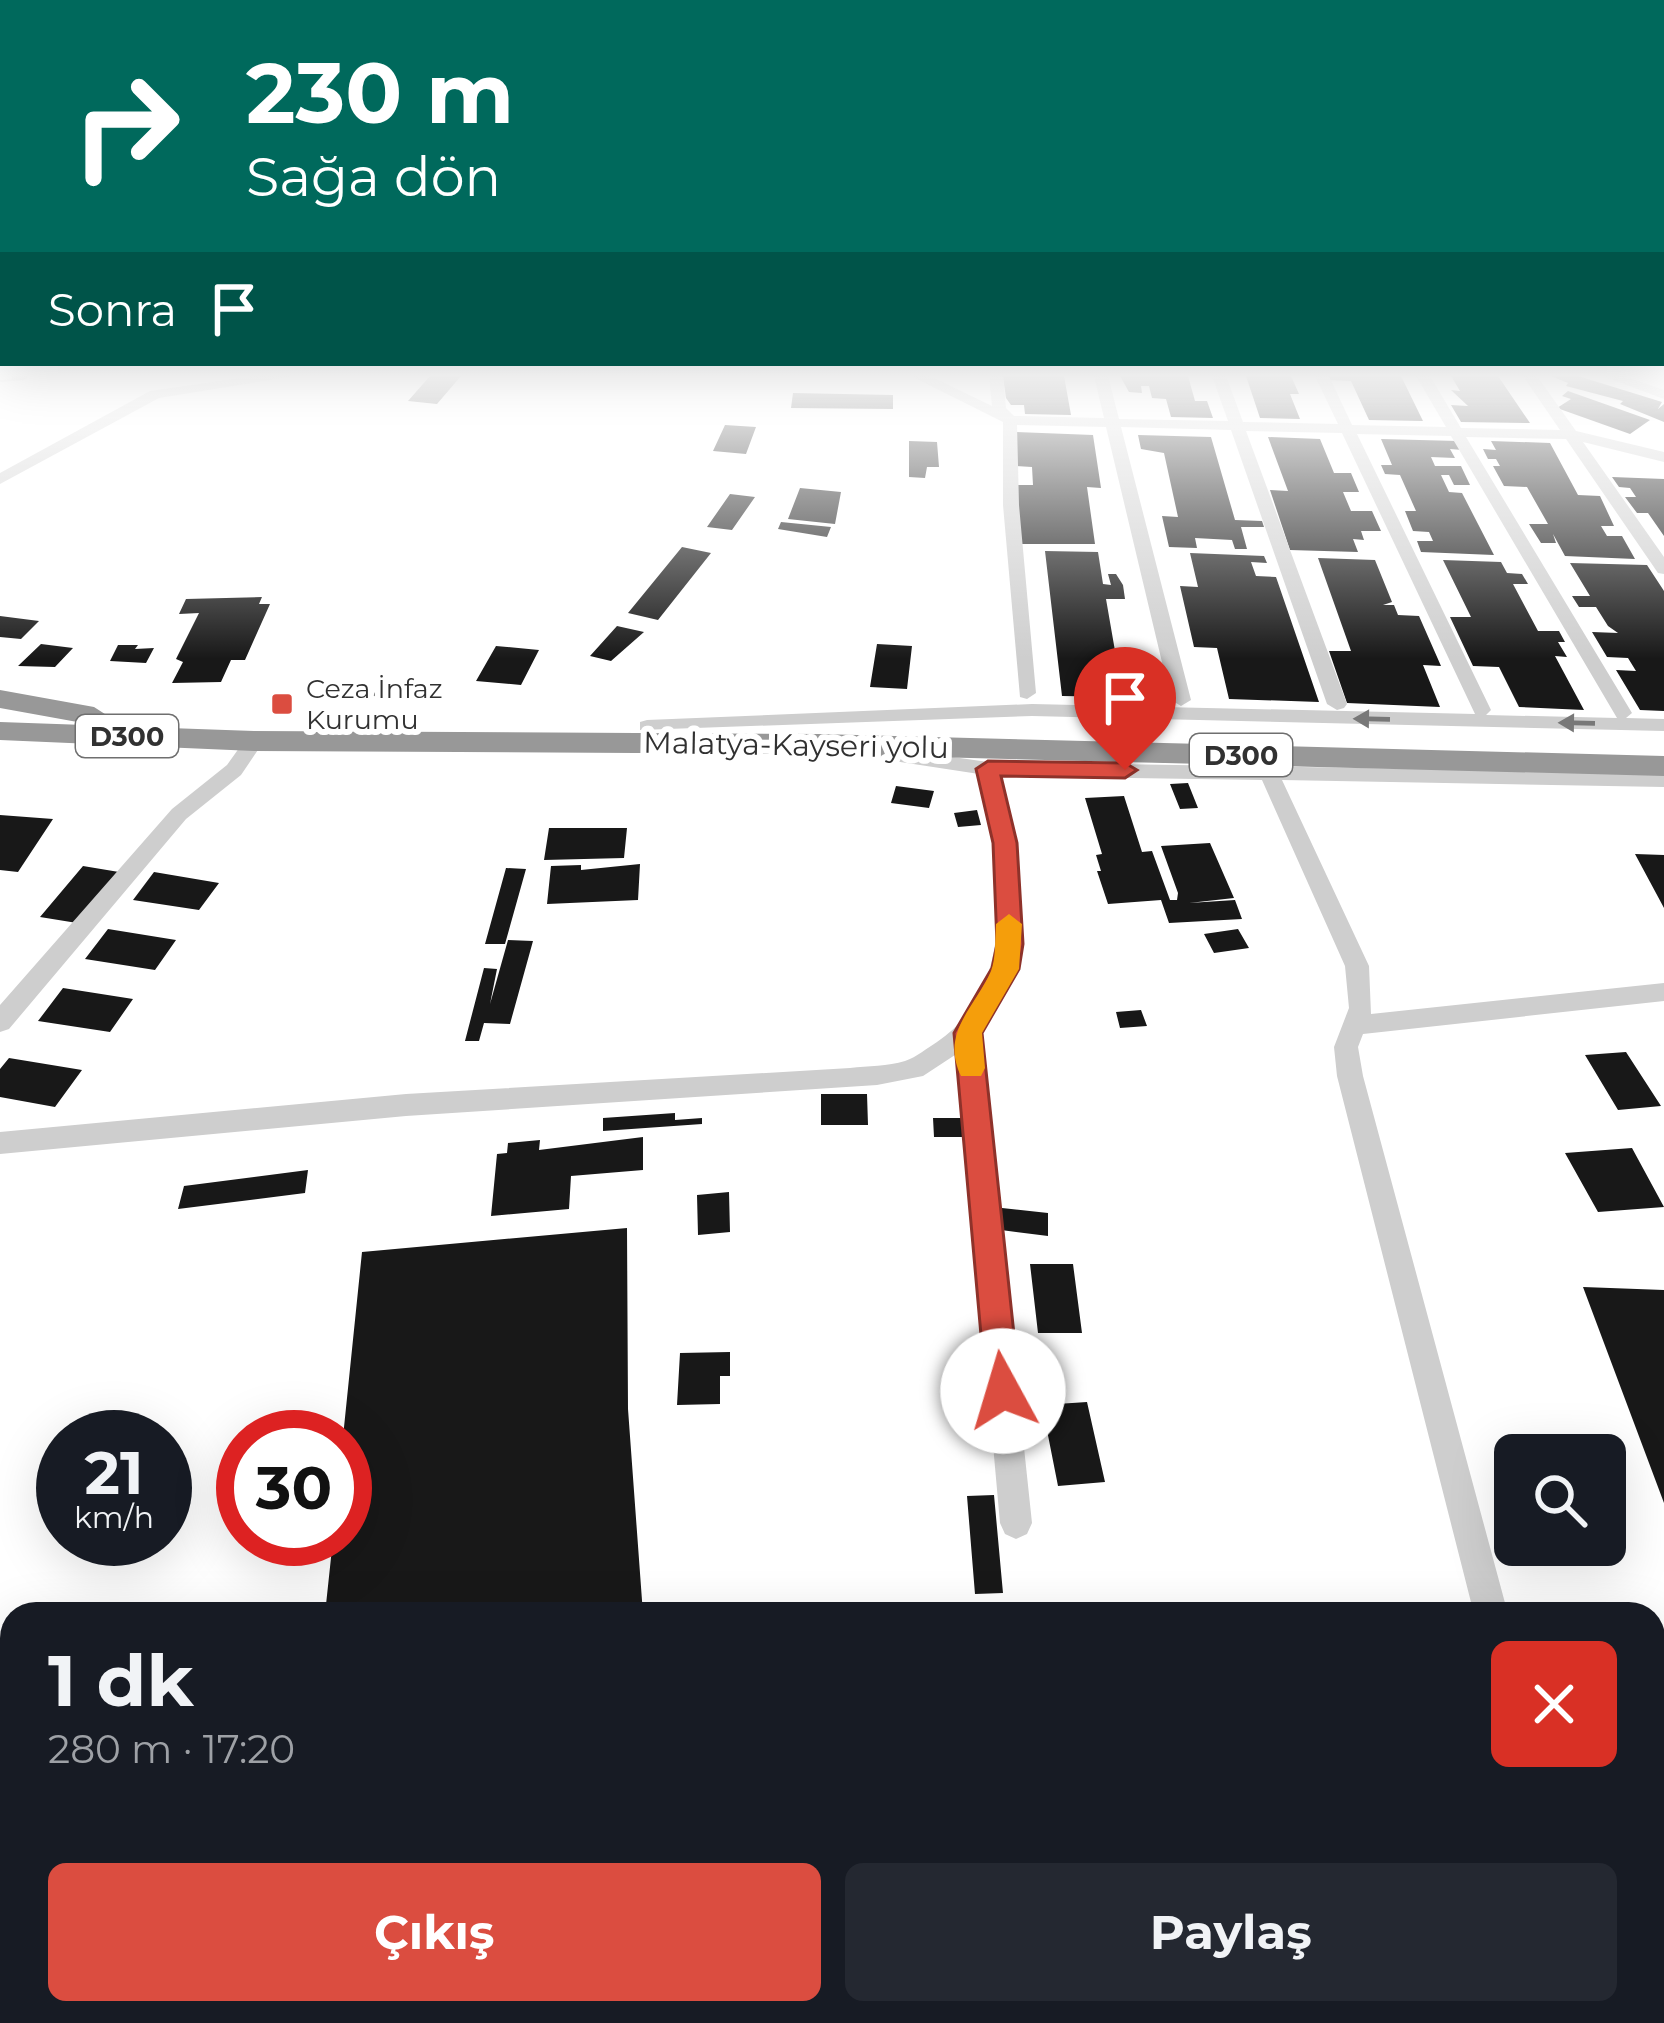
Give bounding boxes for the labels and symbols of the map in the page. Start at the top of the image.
pin [1074,647,1176,770]
place label: Ceza İnfaz Kurumu [306,672,443,736]
marker: Ceza İnfaz Kurumu [269,691,295,717]
one-way arrow [1352,709,1390,728]
one-way arrow [1557,714,1595,733]
road number: D300 [76,715,178,757]
street label: Malatya-Kayseri yolu [643,724,949,766]
road number: D300 [1190,734,1292,776]
position arrow [940,1328,1066,1454]
speed limit sign: 30 [216,1410,372,1566]

